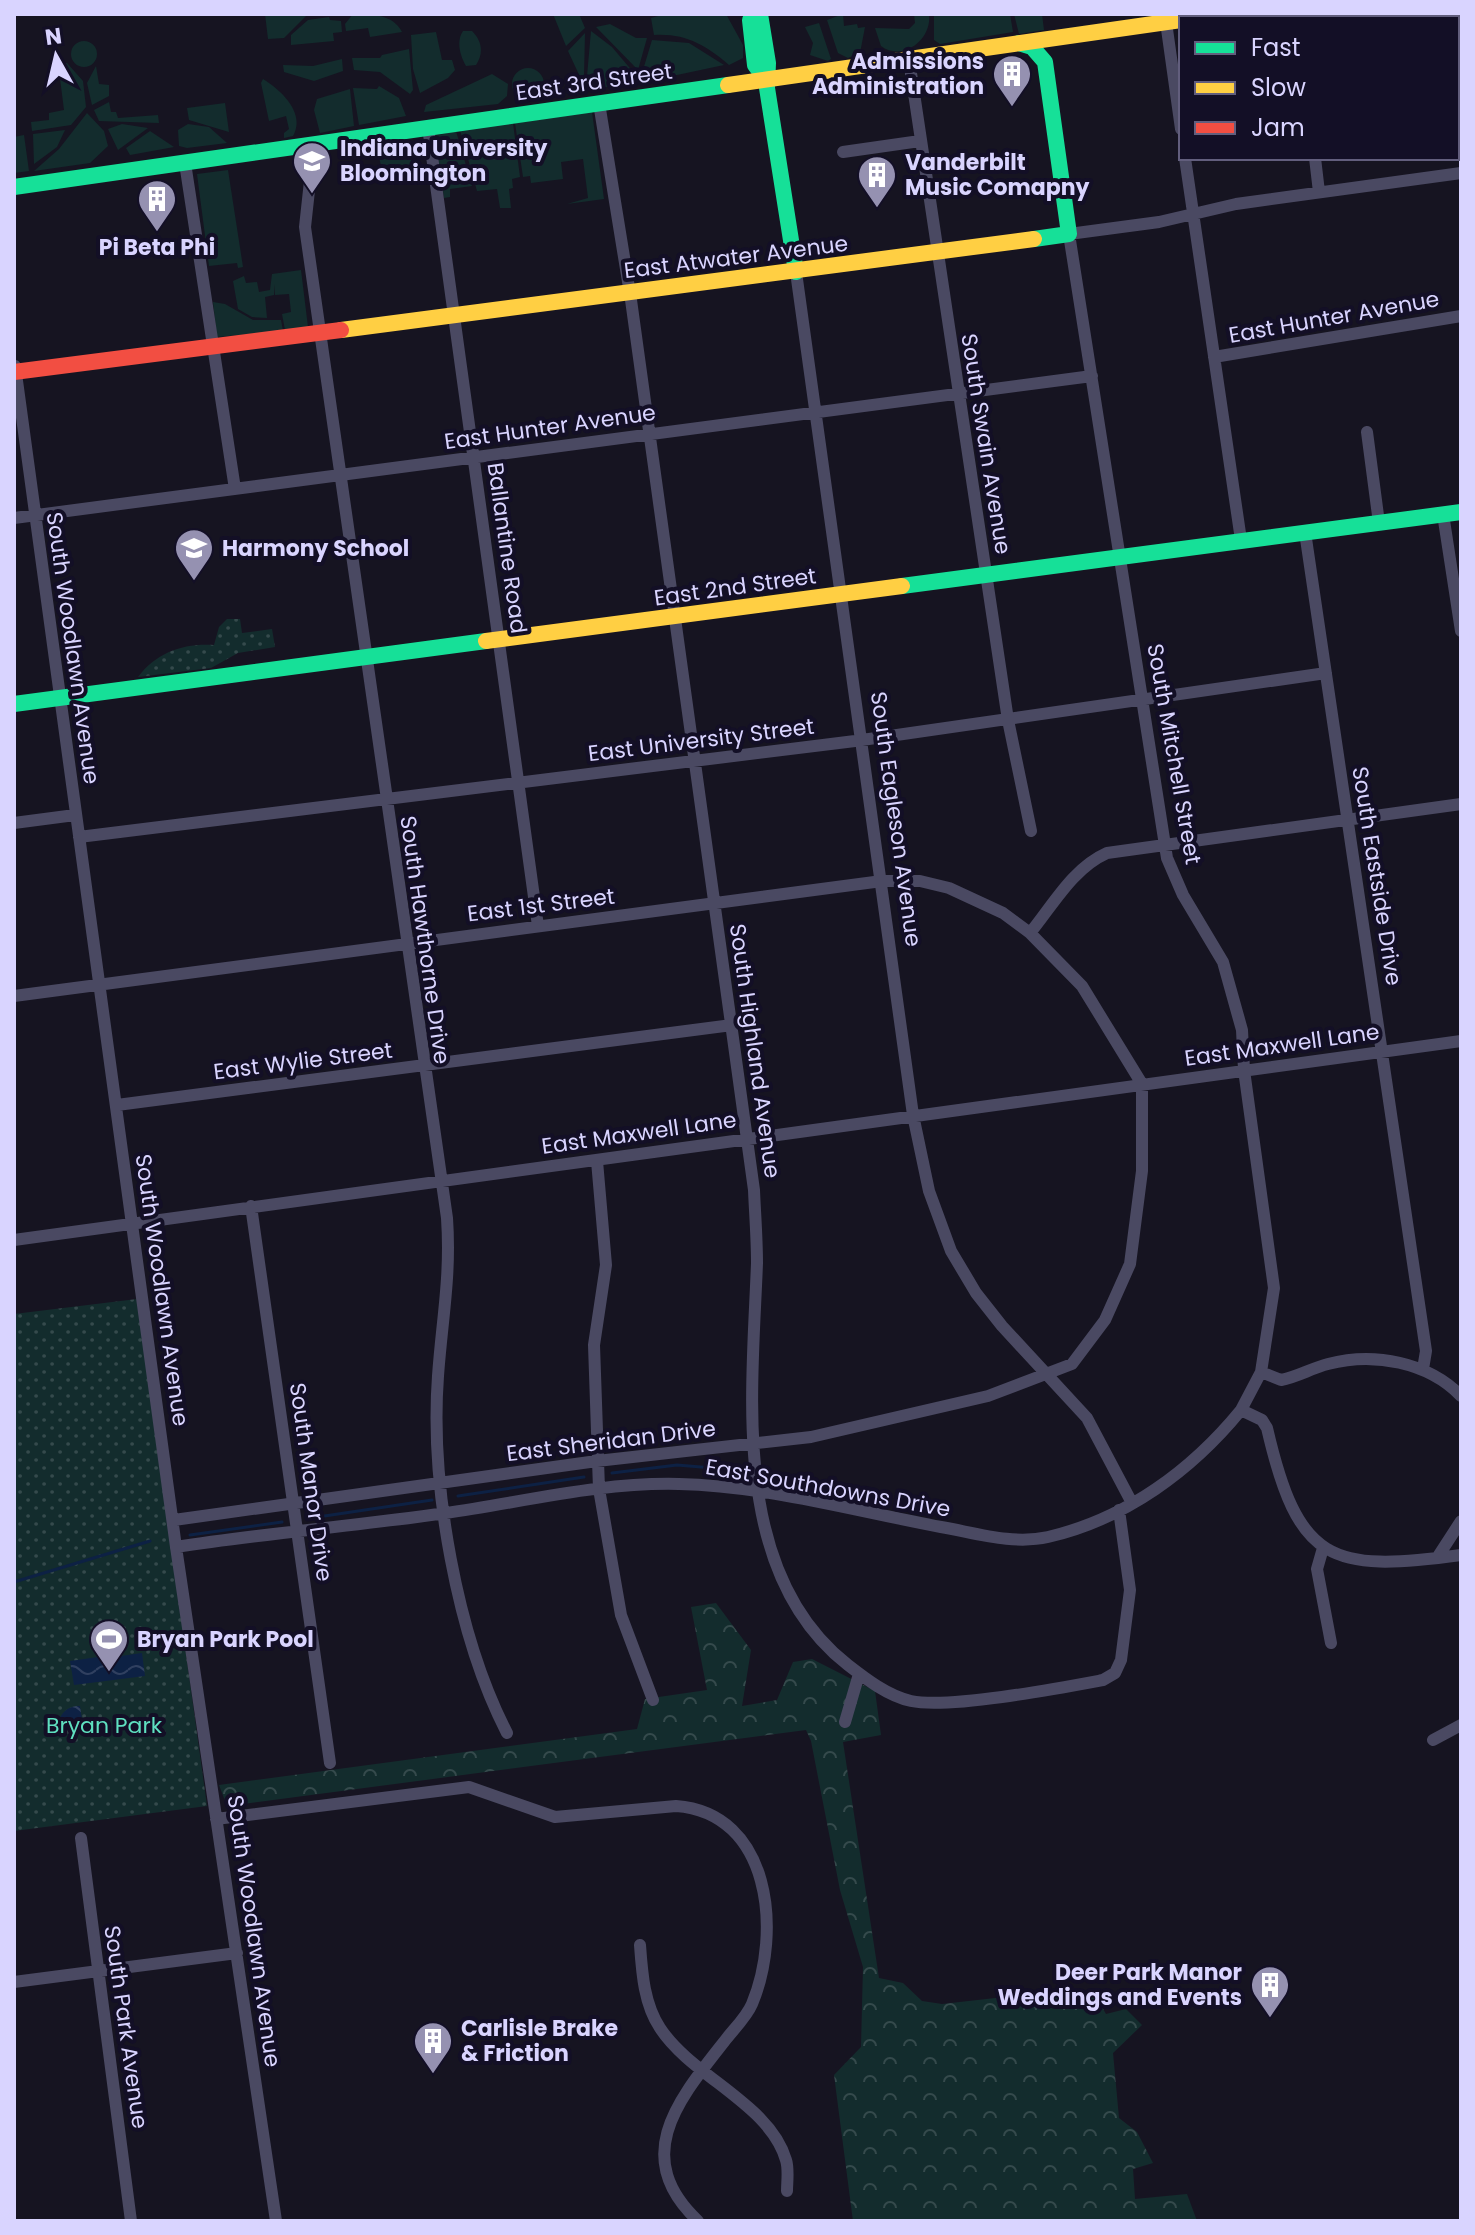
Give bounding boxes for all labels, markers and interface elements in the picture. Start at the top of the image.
north arrow [16,16,96,96]
legend [1179,16,1459,160]
text: N [43,20,64,53]
text: Fast [1251,31,1301,64]
place label: Admissions Administration [812,46,984,102]
building icon: Admissions Administration [991,53,1033,108]
street label: East 3rd Street [514,56,674,108]
text: Slow [1251,71,1306,104]
text: Jam [1251,111,1305,144]
place label: Indiana University Bloomington [340,133,547,189]
school or university icon: Indiana University Bloomington [291,140,333,195]
place label: Vanderbilt Music Comapny [905,147,1090,203]
building icon: Vanderbilt Music Comapny [856,154,898,209]
building icon: Pi Beta Phi [136,178,178,233]
street label: East Atwater Avenue [622,228,850,286]
place label: Pi Beta Phi [99,232,215,263]
street label: East Hunter Avenue [1226,283,1442,351]
street label: South Swain Avenue [953,332,1019,556]
street label: East Hunter Avenue [442,397,658,457]
street label: Ballantine Road [480,461,534,635]
street label: South Woodlawn Avenue [39,510,107,786]
school or university icon: Harmony School [173,527,215,582]
place label: Harmony School [222,533,409,564]
street label: East 2nd Street [652,560,818,614]
street label: South Mitchell Street [1139,641,1209,867]
street label: South Eagleson Avenue [863,689,929,949]
street label: East University Street [586,711,816,769]
street label: South Eastside Drive [1344,764,1410,988]
street label: South Hawthorne Drive [392,814,458,1066]
street label: East 1st Street [465,881,617,929]
street label: South Highland Avenue [722,922,788,1180]
street label: East Maxwell Lane [1183,1016,1381,1074]
street label: East Wylie Street [212,1035,394,1087]
street label: East Maxwell Lane [540,1104,738,1162]
street label: South Woodlawn Avenue [128,1152,196,1428]
street label: South Manor Drive [282,1381,340,1583]
street label: East Sheridan Drive [505,1413,717,1469]
street label: East Southdowns Drive [703,1451,953,1525]
sports icon: Bryan Park Pool [88,1618,130,1673]
place label: Bryan Park Pool [137,1624,314,1655]
park label: Bryan Park [46,1710,163,1741]
street label: South Woodlawn Avenue [220,1793,288,2069]
street label: South Park Avenue [96,1924,156,2130]
place label: Deer Park Manor Weddings and Events [998,1957,1242,2013]
building icon: Deer Park Manor Weddings and Events [1249,1964,1291,2019]
place label: Carlisle Brake & Friction [461,2013,618,2069]
building icon: Carlisle Brake & Friction [412,2020,454,2075]

